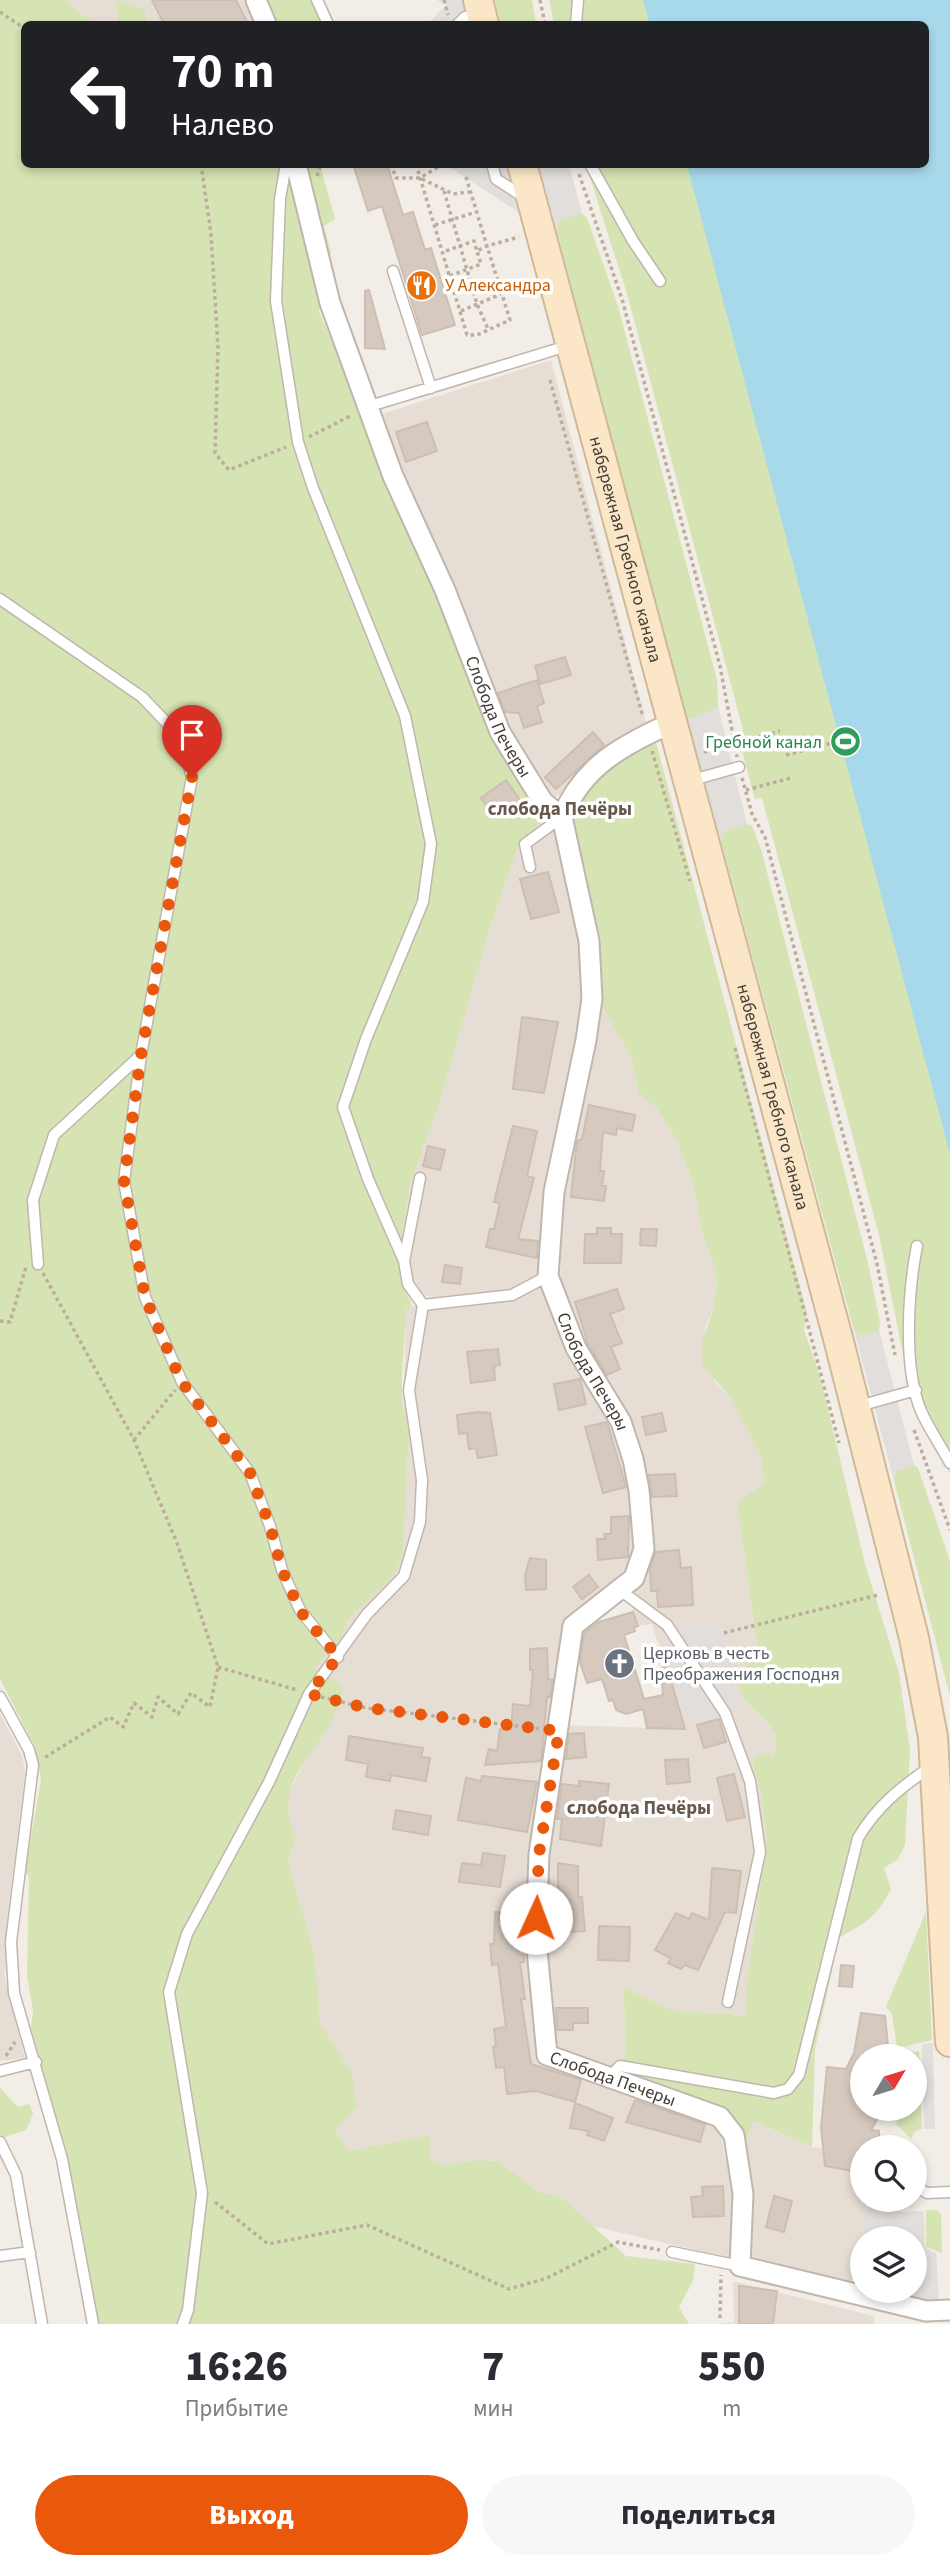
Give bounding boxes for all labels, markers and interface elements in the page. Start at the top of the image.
text: 70 m [171,37,275,107]
icon: left [56,49,147,140]
text: Налево [171,102,274,148]
restaurant icon: У Александра [405,268,439,302]
place label: У Александра [445,273,551,298]
street label: набережная Гребного канала [583,433,668,665]
street label: Слобода Печеры [459,652,537,783]
pin [162,705,222,777]
icon: arrive [173,716,211,754]
sports icon: Гребной канал [828,725,862,759]
place label: Гребной канал [705,730,822,755]
district label: слобода Печёры [488,796,632,823]
street label: набережная Гребного канала [730,981,815,1213]
street label: Слобода Печеры [550,1309,635,1434]
place label: Церковь в честь Преображения Господня [643,1641,840,1687]
church icon: Церковь в честь Преображения Господня [603,1646,637,1680]
district label: слобода Печёры [567,1795,711,1822]
position arrow [499,1881,573,1955]
north arrow [850,2044,928,2121]
map controls [850,2044,927,2303]
street label: Слобода Печеры [546,2045,679,2113]
button: search [850,2135,927,2212]
button: layers [850,2226,927,2303]
text: 16:26 [185,2337,288,2397]
text: 7 [482,2337,504,2397]
text: 550 [698,2337,765,2397]
text: Прибытие [185,2392,288,2425]
text: мин [473,2392,513,2425]
text: m [722,2392,741,2425]
button: Выход [35,2475,468,2555]
button: Поделиться [482,2475,915,2555]

